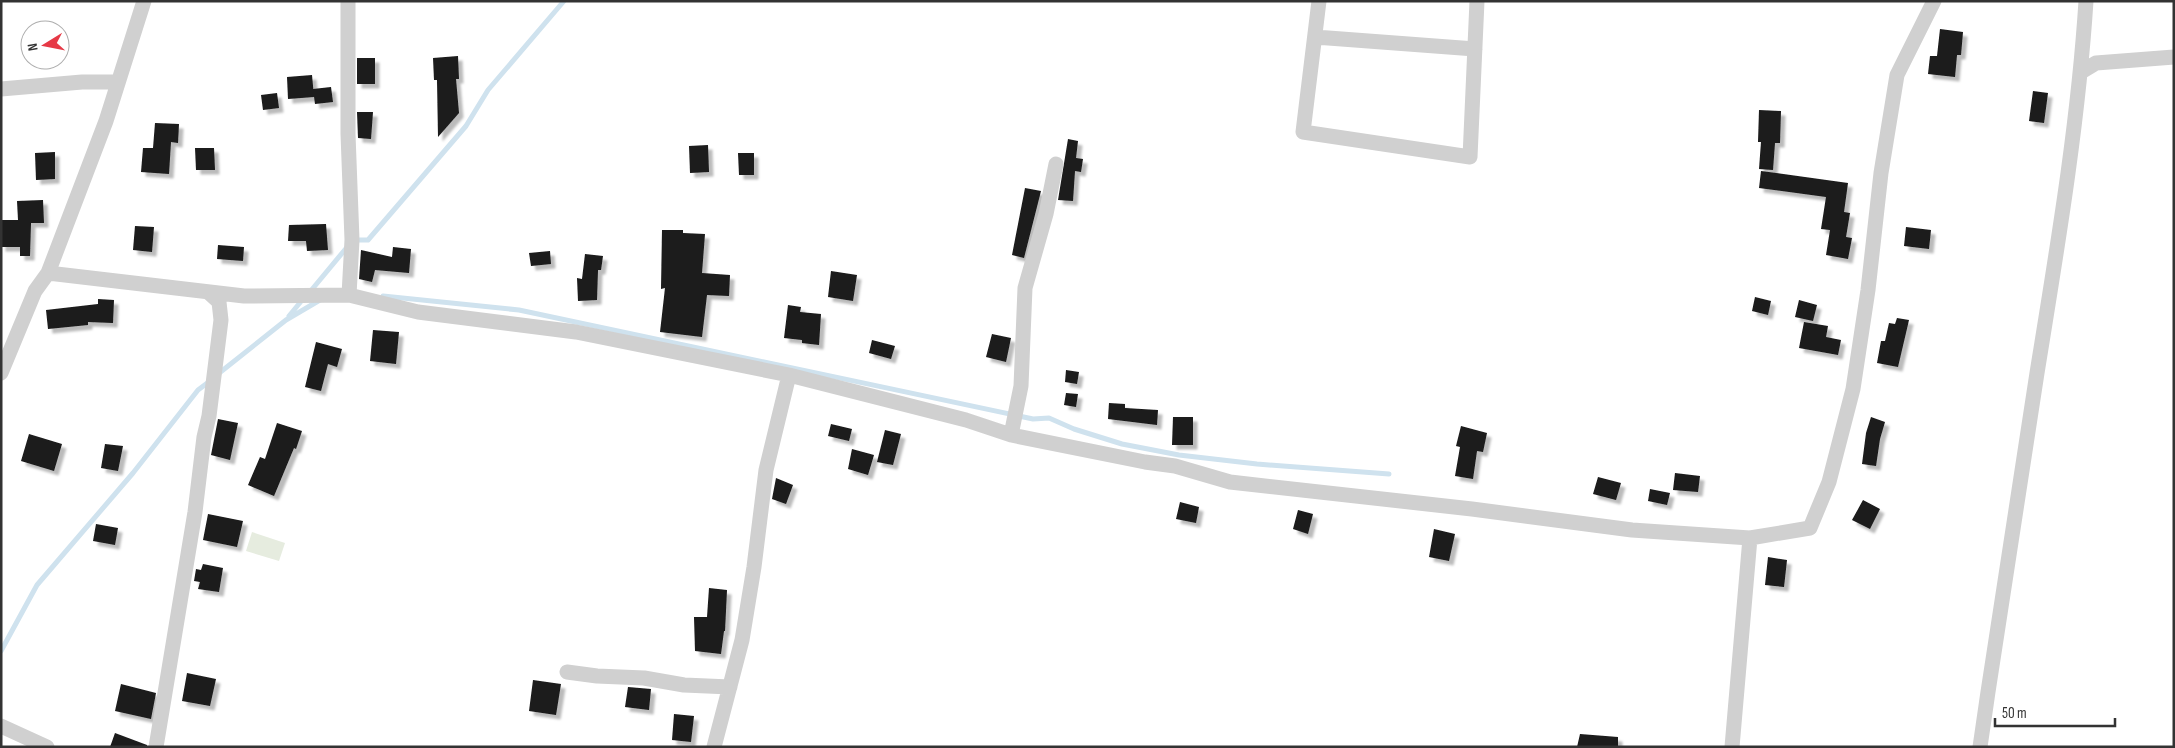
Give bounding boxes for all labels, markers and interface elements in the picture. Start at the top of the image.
north arrow [20,20,70,70]
text: N [24,42,42,52]
scale bar [1995,696,2115,728]
text: 50 m [2002,704,2027,723]

